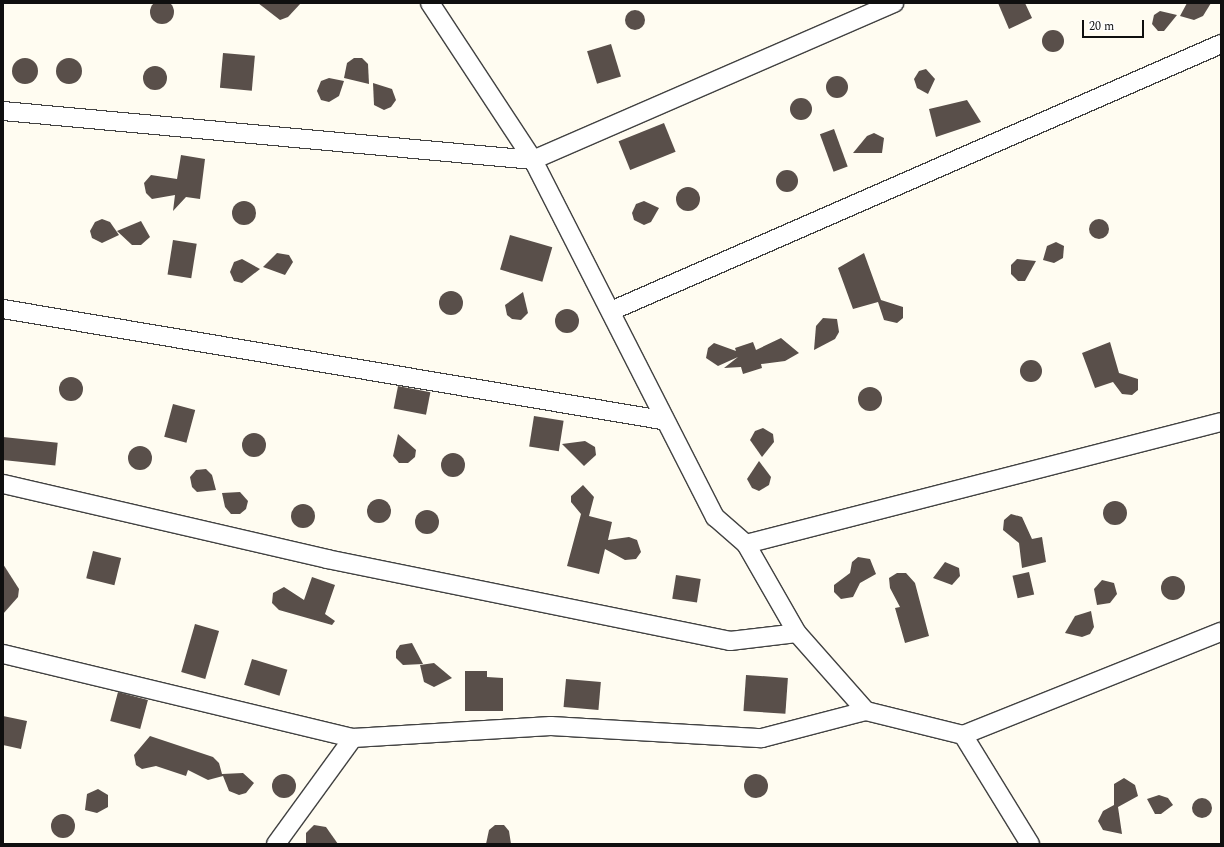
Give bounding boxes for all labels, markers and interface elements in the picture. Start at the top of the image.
scale bar [1084,12,1146,38]
text: 20 m [1089,17,1114,36]

